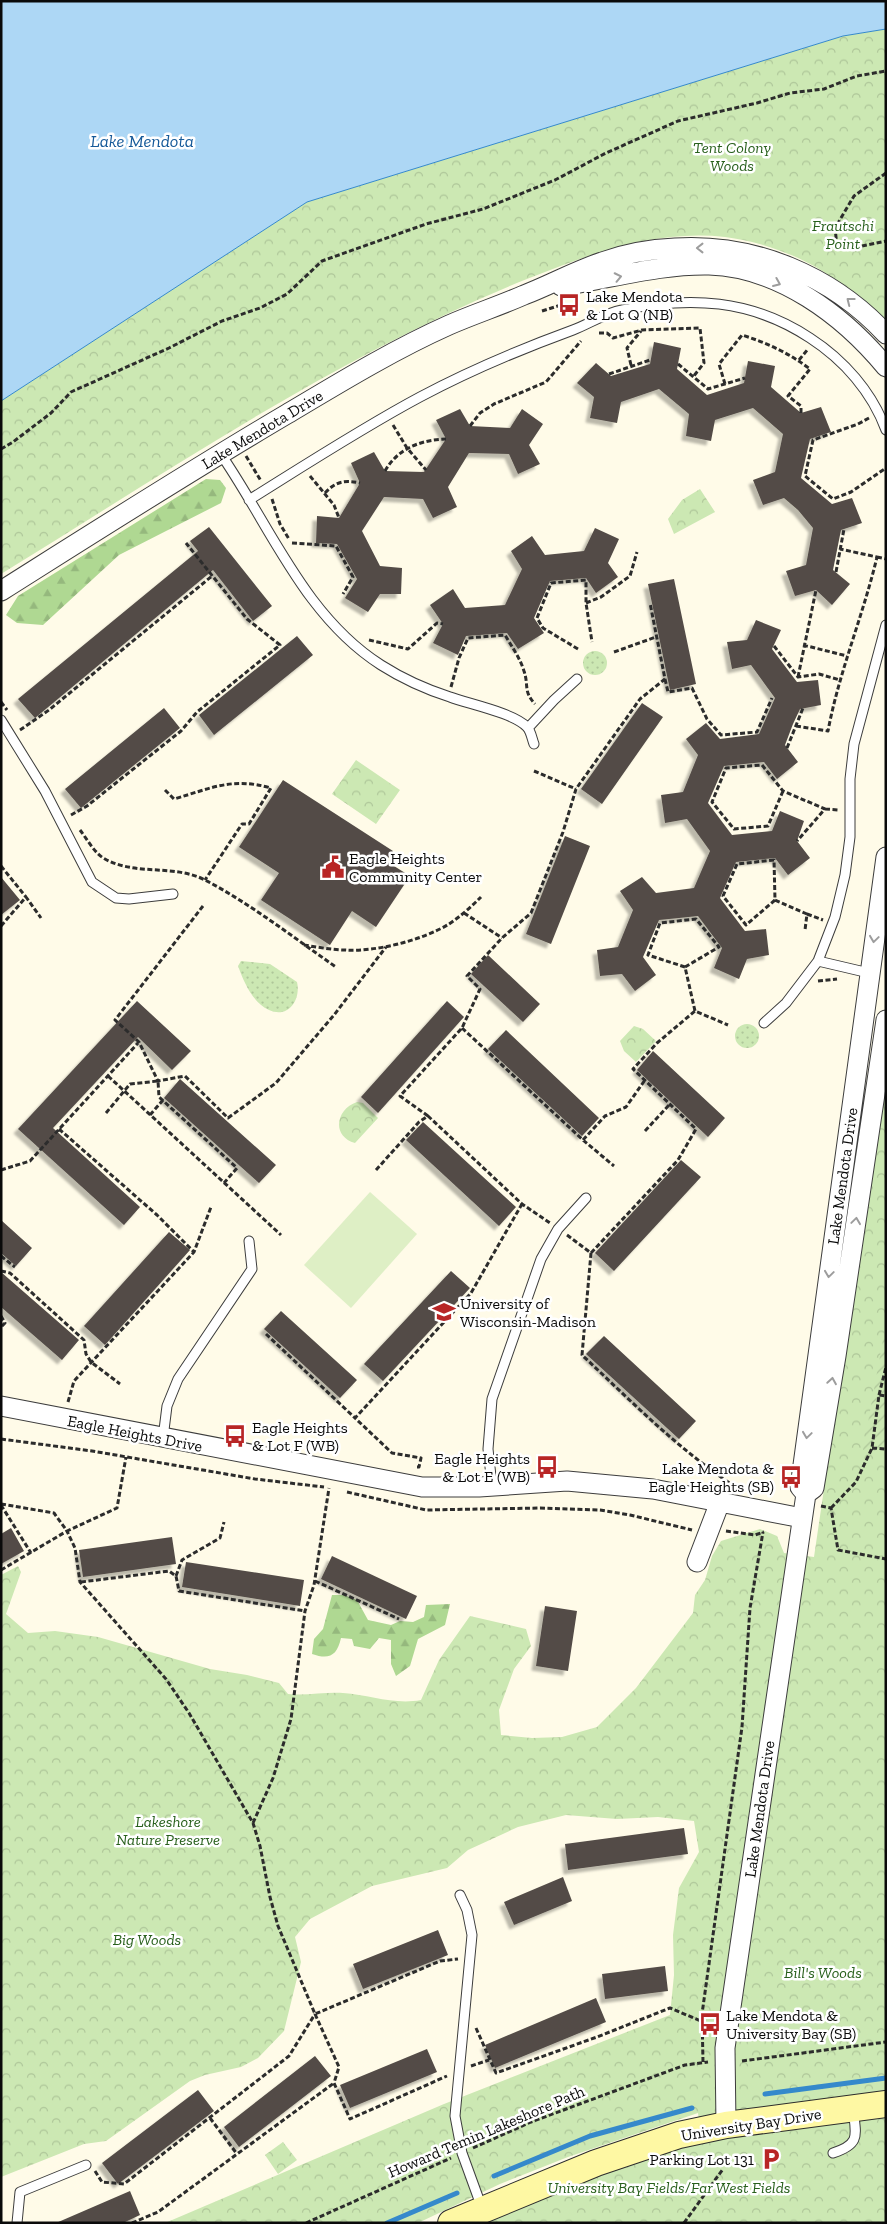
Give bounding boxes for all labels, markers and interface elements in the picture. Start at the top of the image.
water label: Lake Mendota [90,130,194,152]
park label: Tent Colony Woods [693,138,771,175]
park label: Frautschi Point [812,216,874,253]
one-way arrow [695,243,703,253]
one-way arrow [613,272,622,283]
one-way arrow [772,276,781,287]
place label: Lake Mendota & Lot Q (NB) [586,287,683,324]
bus stop icon: Lake Mendota & Lot Q (NB) [556,292,582,318]
one-way arrow [847,299,856,307]
street label: Lake Mendota Drive [198,386,326,473]
place label: Eagle Heights Community Center [349,849,483,886]
public building icon: Eagle Heights Community Center [320,854,346,880]
one-way arrow [869,936,880,944]
street label: Lake Mendota Drive [823,1106,862,1246]
one-way arrow [850,1216,861,1224]
one-way arrow [824,1270,835,1278]
place label: University of Wisconsin-Madison [460,1294,597,1331]
school or university icon: University of Wisconsin-Madison [431,1299,457,1325]
one-way arrow [827,1377,837,1386]
street label: Eagle Heights Drive [66,1411,204,1456]
place label: Eagle Heights & Lot F (WB) [252,1418,348,1455]
bus stop icon: Eagle Heights & Lot F (WB) [222,1423,248,1449]
one-way arrow [802,1431,813,1439]
place label: Eagle Heights & Lot E (WB) [434,1449,530,1486]
bus stop icon: Eagle Heights & Lot E (WB) [534,1454,560,1480]
place label: Lake Mendota & Eagle Heights (SB) [648,1459,774,1496]
bus stop icon: Lake Mendota & Eagle Heights (SB) [778,1464,804,1490]
street label: Lake Mendota Drive [740,1739,779,1879]
park label: Lakeshore Nature Preserve [116,1812,220,1849]
park label: Big Woods [113,1930,181,1949]
park label: Bill's Woods [784,1963,862,1982]
place label: Lake Mendota & University Bay (SB) [726,2006,856,2043]
bus stop icon: Lake Mendota & University Bay (SB) [697,2011,723,2037]
street label: Howard Temin Lakeshore Path [385,2081,587,2182]
street label: University Bay Drive [680,2104,823,2145]
parking icon: Parking Lot 131 [758,2146,784,2172]
place label: Parking Lot 131 [650,2150,754,2169]
park label: University Bay Fields/Far West Fields [547,2178,791,2197]

